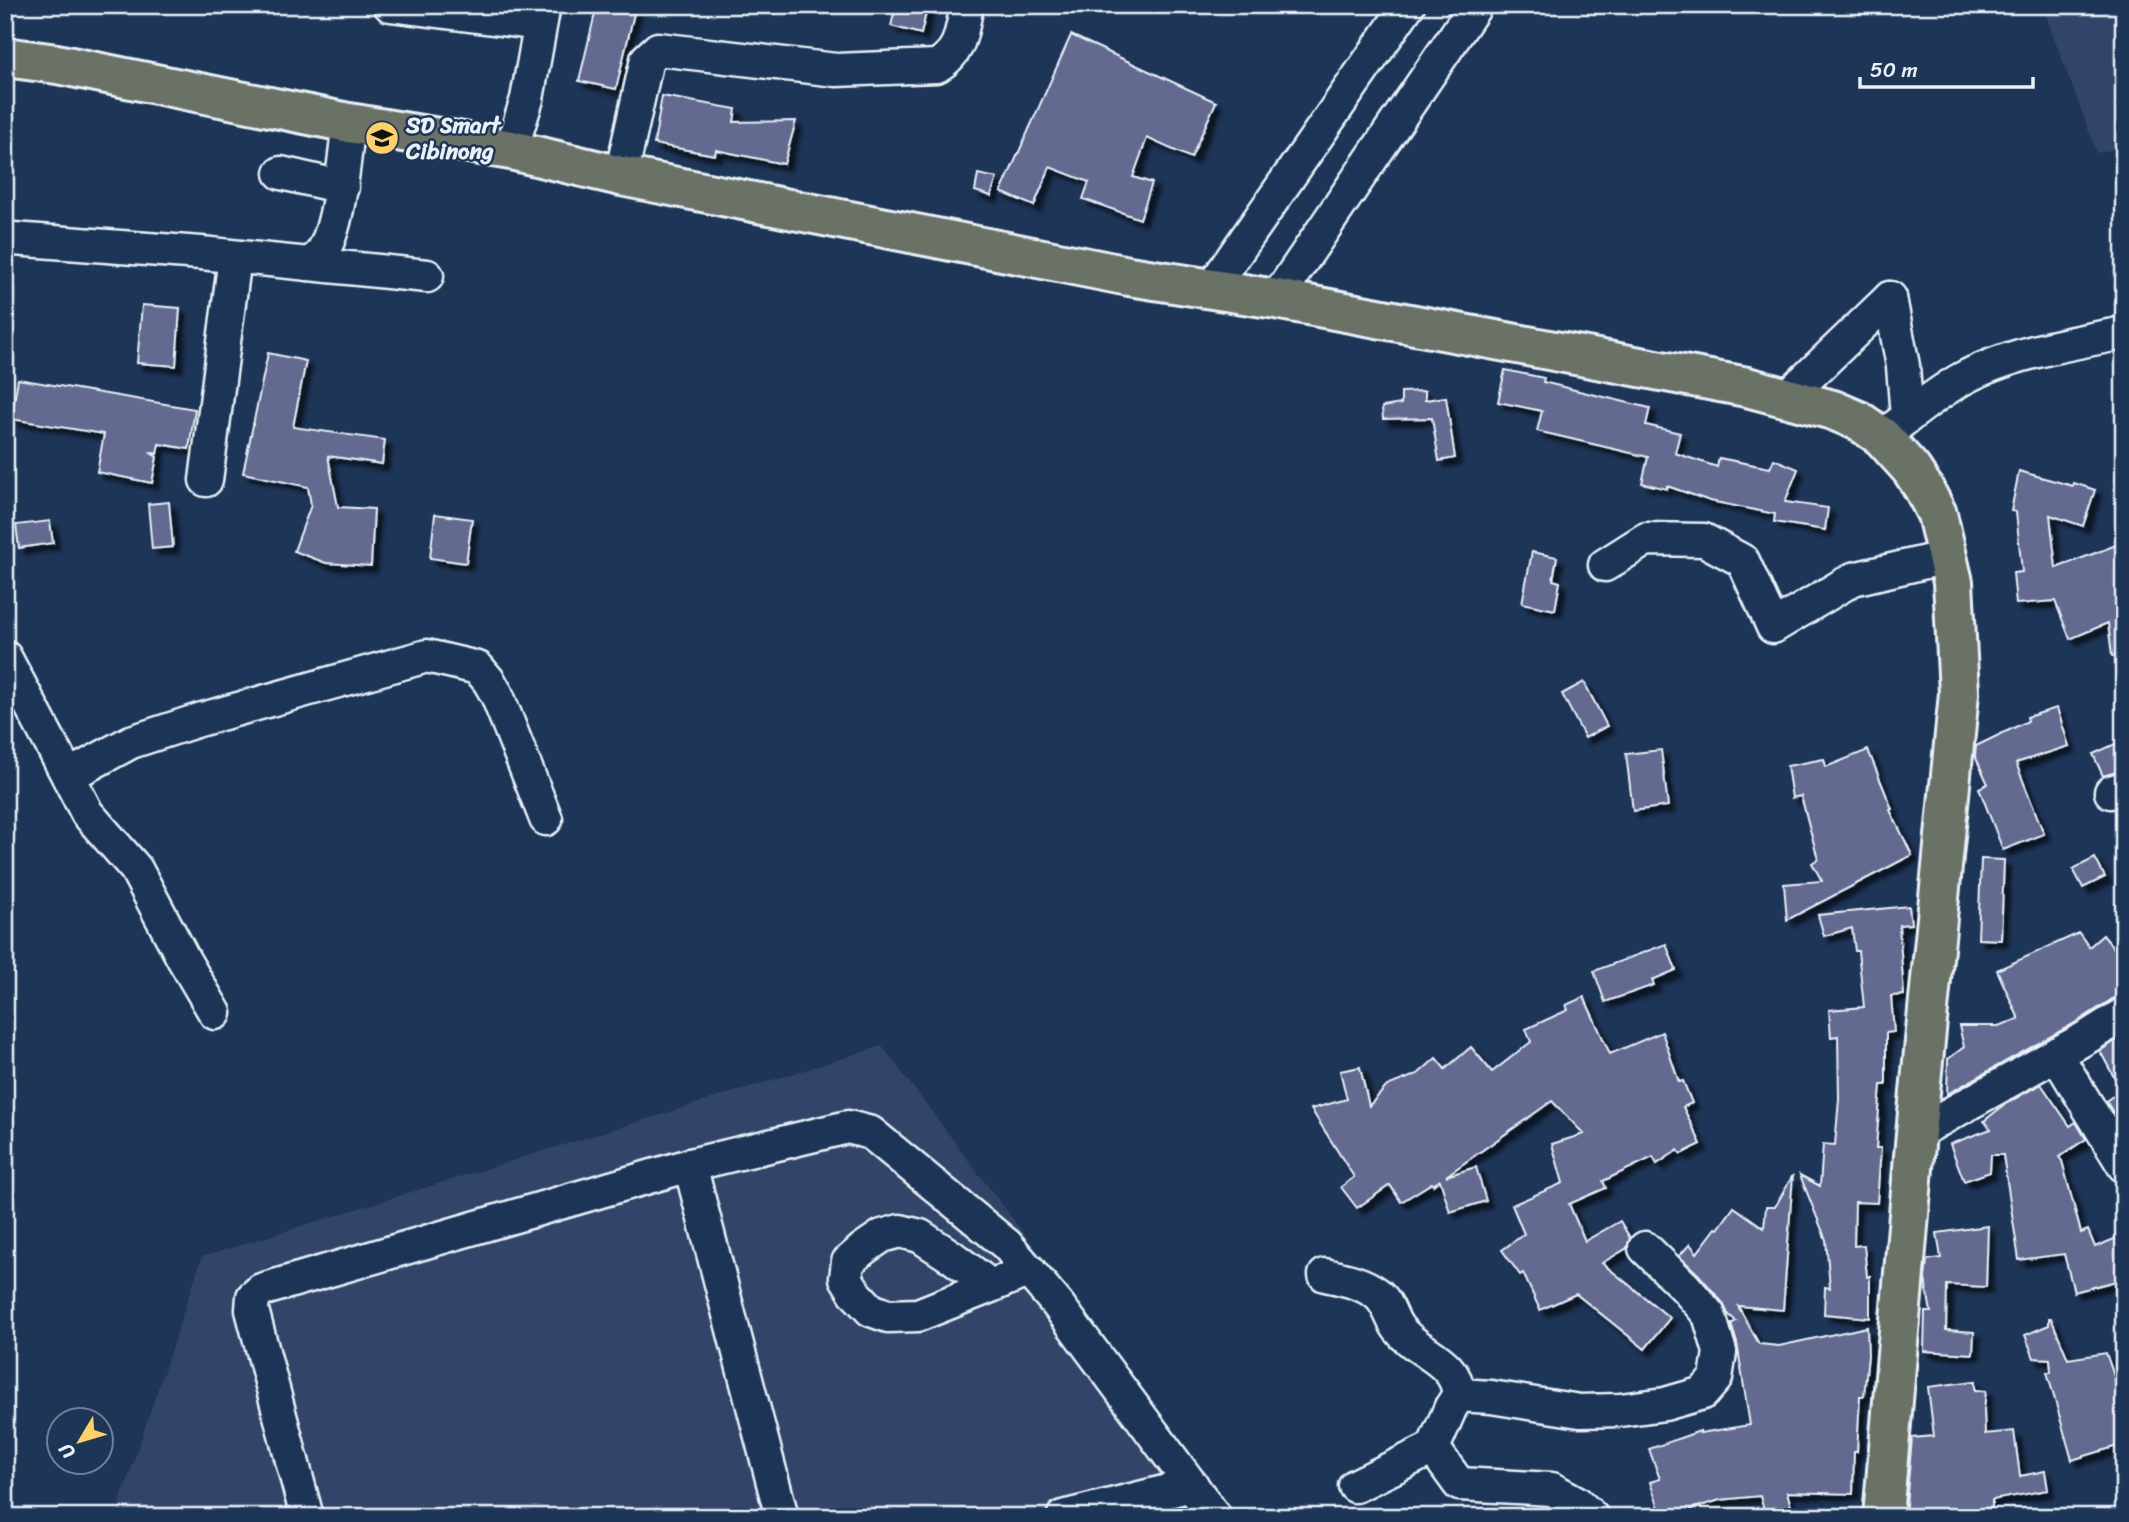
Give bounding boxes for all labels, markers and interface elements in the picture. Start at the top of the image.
scale bar [1860,46,2033,90]
text: 50 m [1870,51,1918,89]
place label: SD Smart Cibinong [405,105,502,172]
school or university icon: SD Smart Cibinong [363,119,401,157]
north arrow [46,1406,116,1476]
text: U [49,1435,84,1466]

